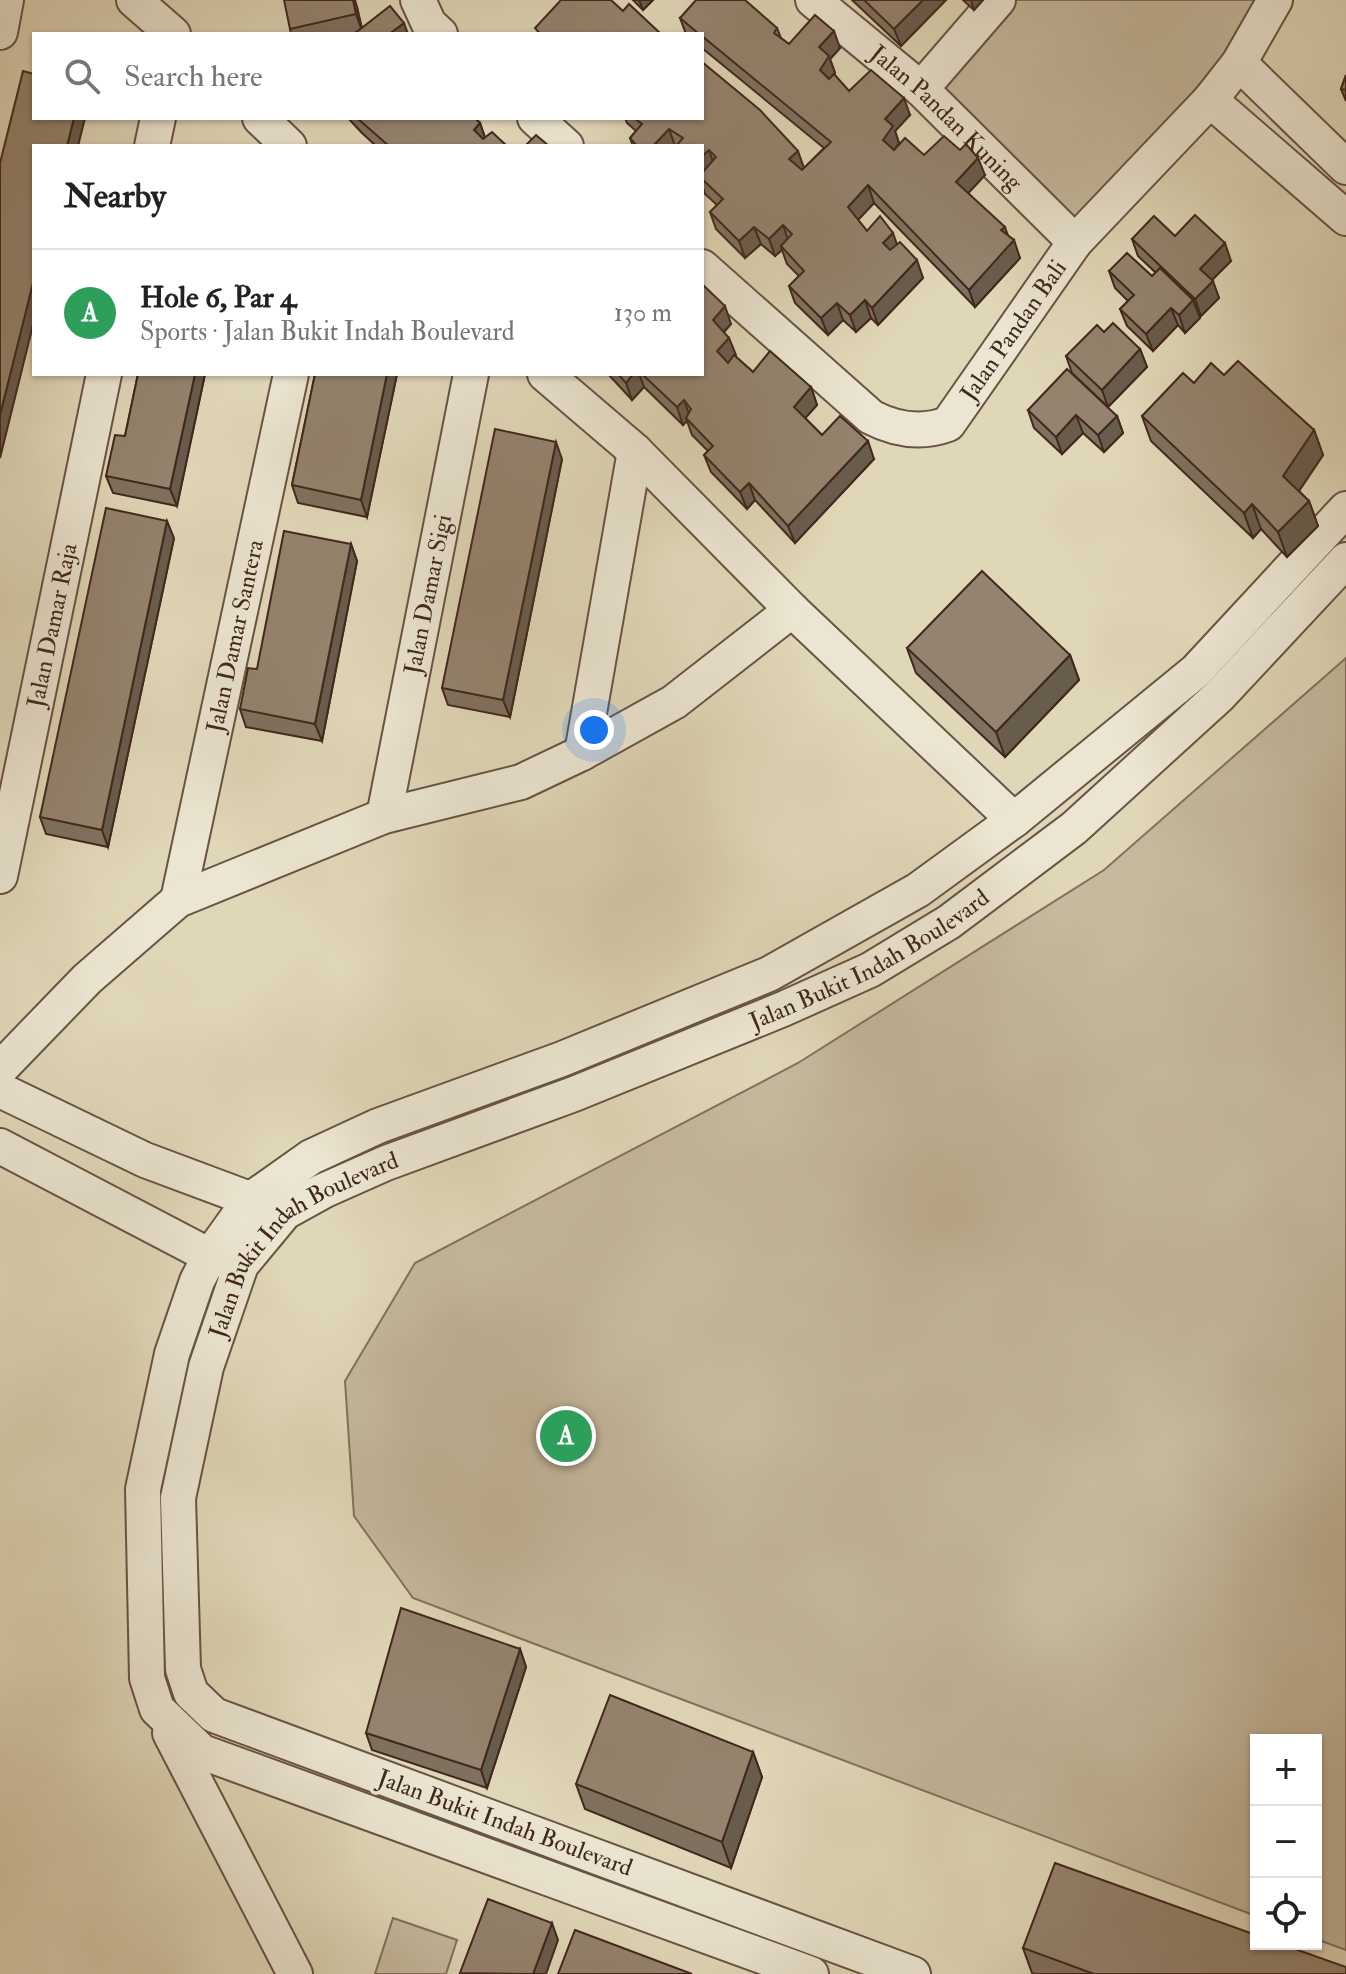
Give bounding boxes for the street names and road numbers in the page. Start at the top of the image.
street label: Jalan Pandan Kuning [863,37,1030,198]
street label: Jalan Pandan Bali [953,254,1073,408]
street label: Jalan Damar Sigi [397,512,459,678]
street label: Jalan Damar Santera [199,536,271,736]
street label: Jalan Damar Raja [20,539,84,711]
street label: Jalan Bukit Indah Boulevard [744,882,995,1037]
street label: Jalan Bukit Indah Boulevard [201,1144,403,1343]
street label: Jalan Bukit Indah Boulevard [372,1762,637,1884]

